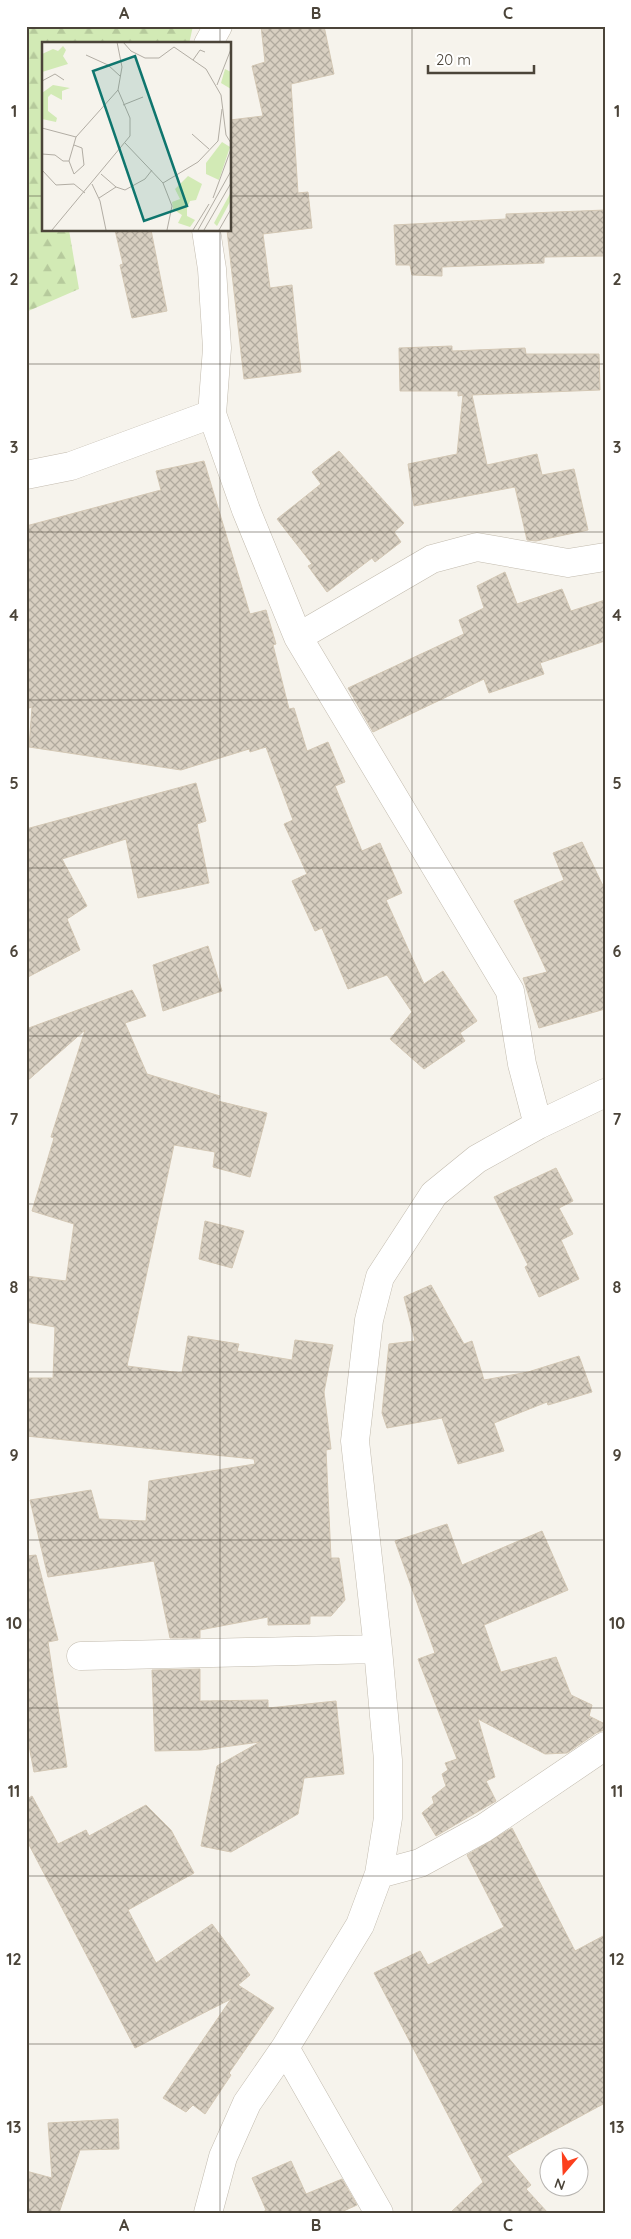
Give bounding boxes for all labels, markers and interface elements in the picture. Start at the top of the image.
text: A [119,3,130,23]
text: B [311,3,321,23]
text: C [503,3,513,23]
inset map [42,42,231,231]
scale bar [428,42,535,74]
text: 20 m [436,50,471,69]
text: 1 [11,101,17,121]
text: 1 [614,101,620,121]
text: 2 [9,269,19,289]
text: 2 [612,269,622,289]
text: 3 [10,437,18,457]
text: 3 [613,437,621,457]
text: 4 [9,605,19,625]
text: 4 [612,605,622,625]
text: 5 [9,773,19,793]
text: 5 [612,773,622,793]
text: 6 [10,941,19,961]
text: 6 [613,941,622,961]
text: 7 [10,1109,19,1129]
text: 7 [613,1109,622,1129]
text: 8 [10,1277,19,1297]
text: 8 [613,1277,622,1297]
text: 9 [9,1445,19,1465]
text: 9 [612,1445,622,1465]
text: 10 [6,1613,22,1633]
text: 10 [609,1613,625,1633]
text: 11 [8,1781,20,1801]
text: 11 [611,1781,623,1801]
text: 12 [6,1949,22,1969]
text: 12 [609,1949,625,1969]
text: 13 [7,2117,21,2137]
text: 13 [610,2117,624,2137]
north arrow [538,2146,588,2196]
text: N [552,2174,568,2194]
text: A [119,2215,130,2235]
text: B [311,2215,321,2235]
text: C [503,2215,513,2235]

